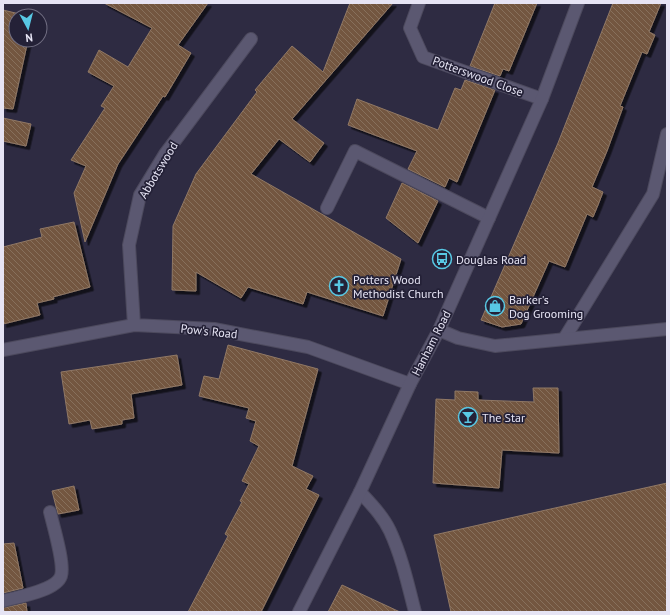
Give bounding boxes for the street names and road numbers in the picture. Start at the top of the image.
street label: Potterswood Close [431,53,525,99]
street label: Abbotswood [135,139,181,201]
street label: Hanham Road [408,308,454,378]
street label: Pow's Road [180,321,238,341]

